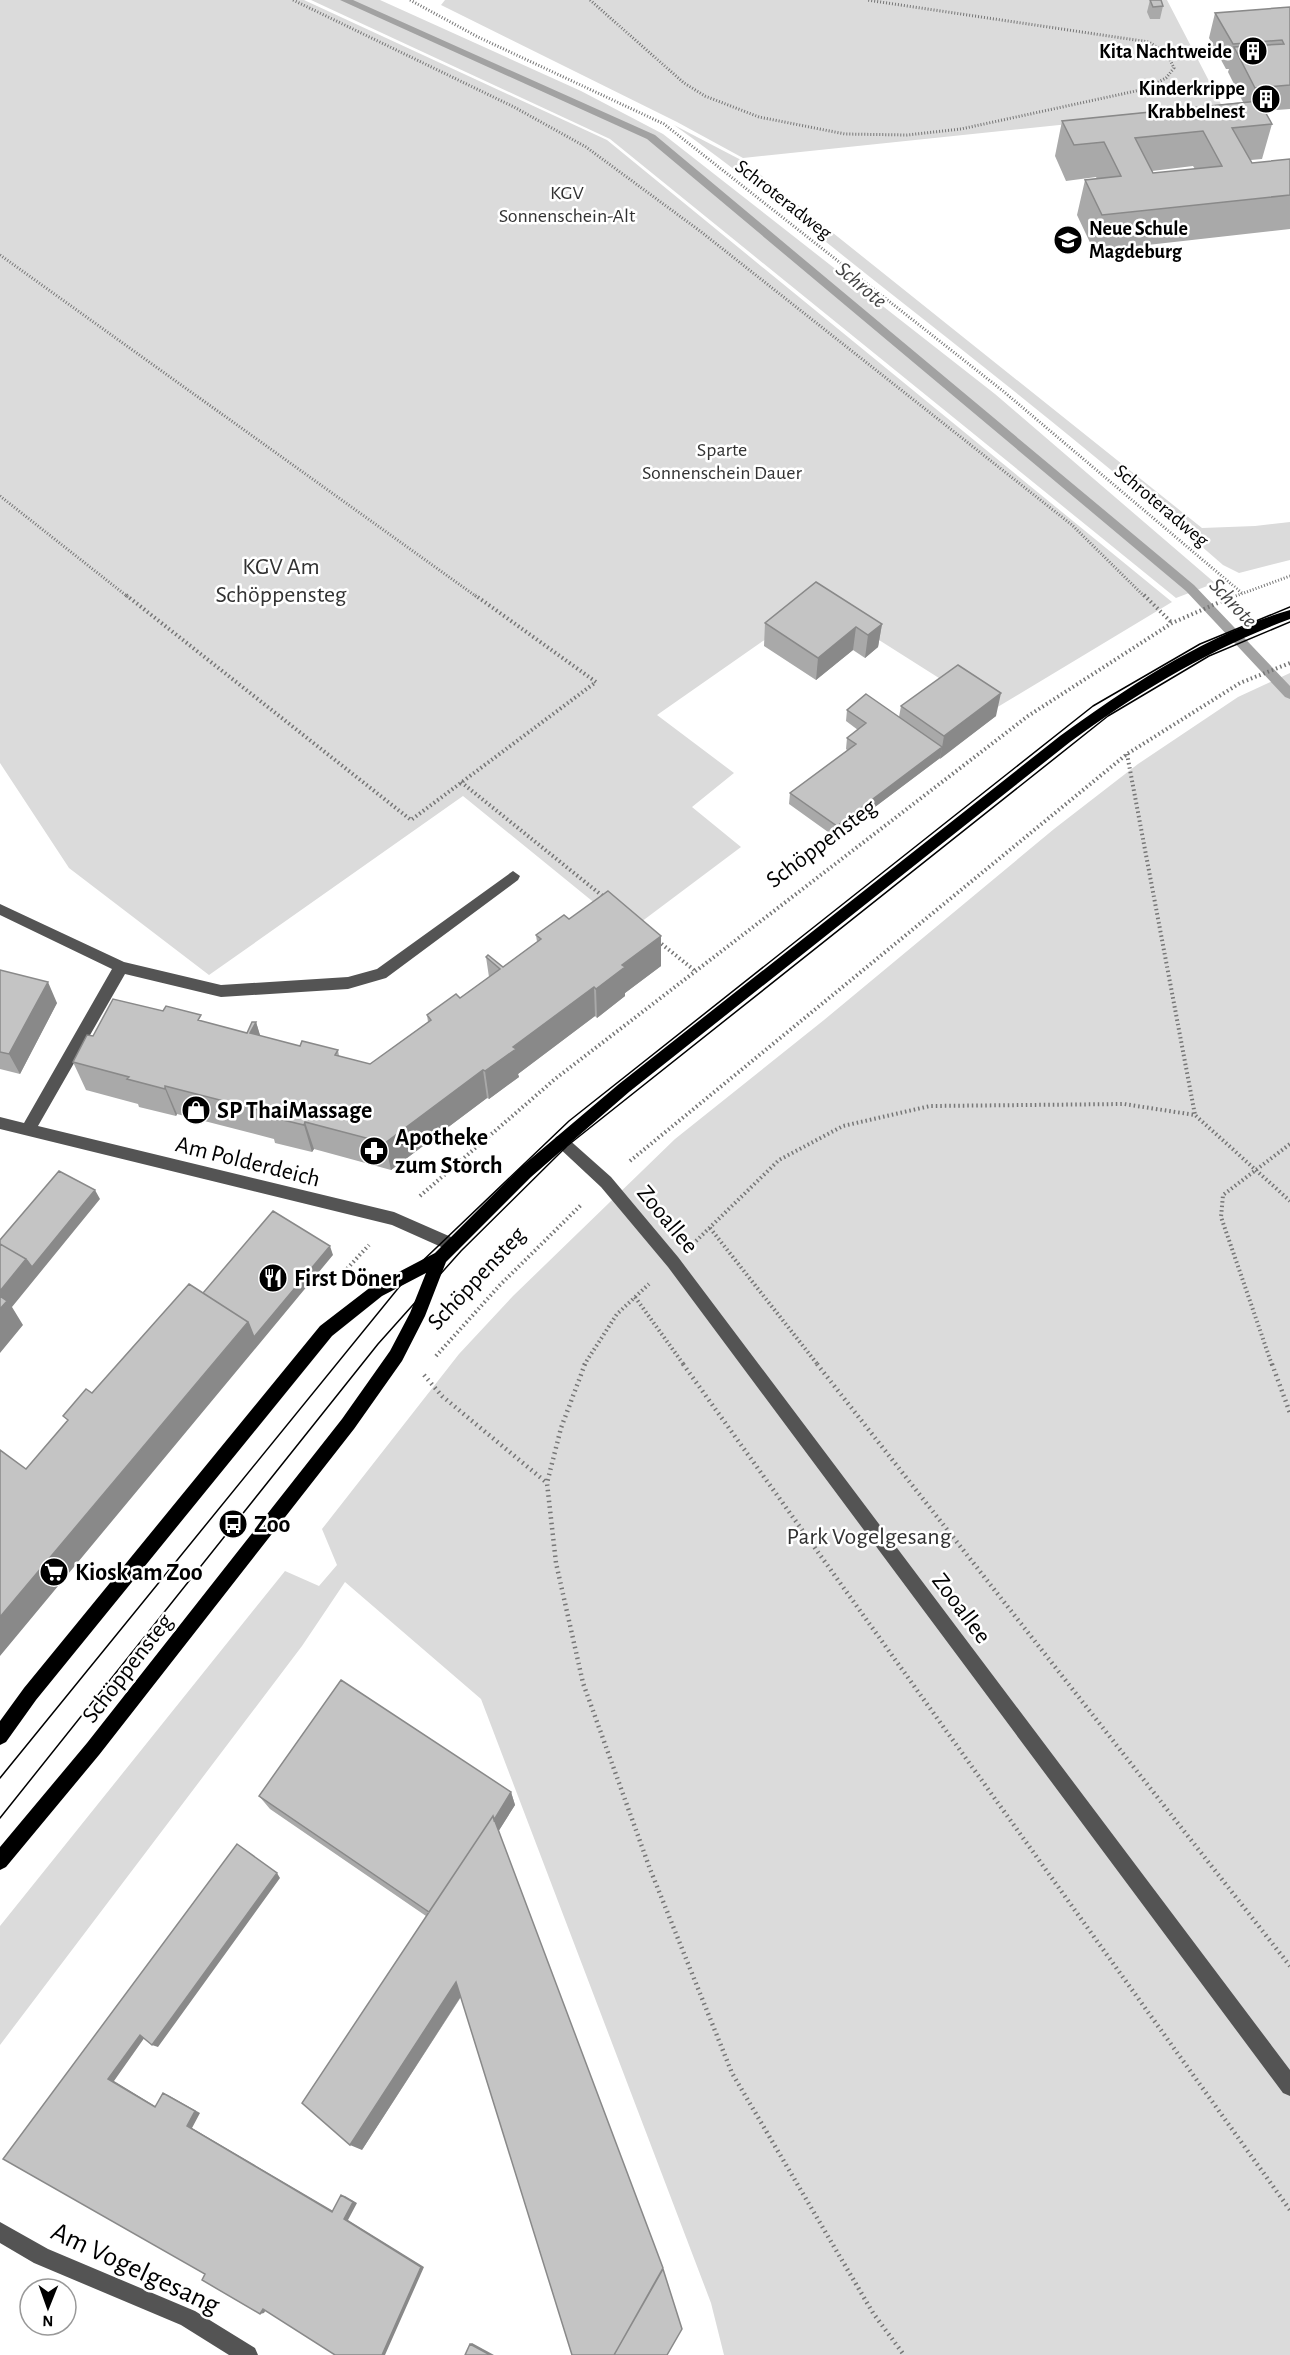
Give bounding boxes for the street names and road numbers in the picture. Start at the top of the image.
street label: Schroteradweg [731,156,836,244]
street label: Schroteradweg [1110,461,1213,551]
street label: Schöppensteg [762,795,881,893]
street label: Am Polderdeich [173,1132,323,1192]
street label: Zooallee [632,1181,702,1258]
street label: Schöppensteg [423,1222,530,1335]
street label: Zooallee [927,1569,995,1648]
street label: Schöppensteg [78,1609,178,1728]
street label: Am Vogelgesang [47,2218,224,2320]

